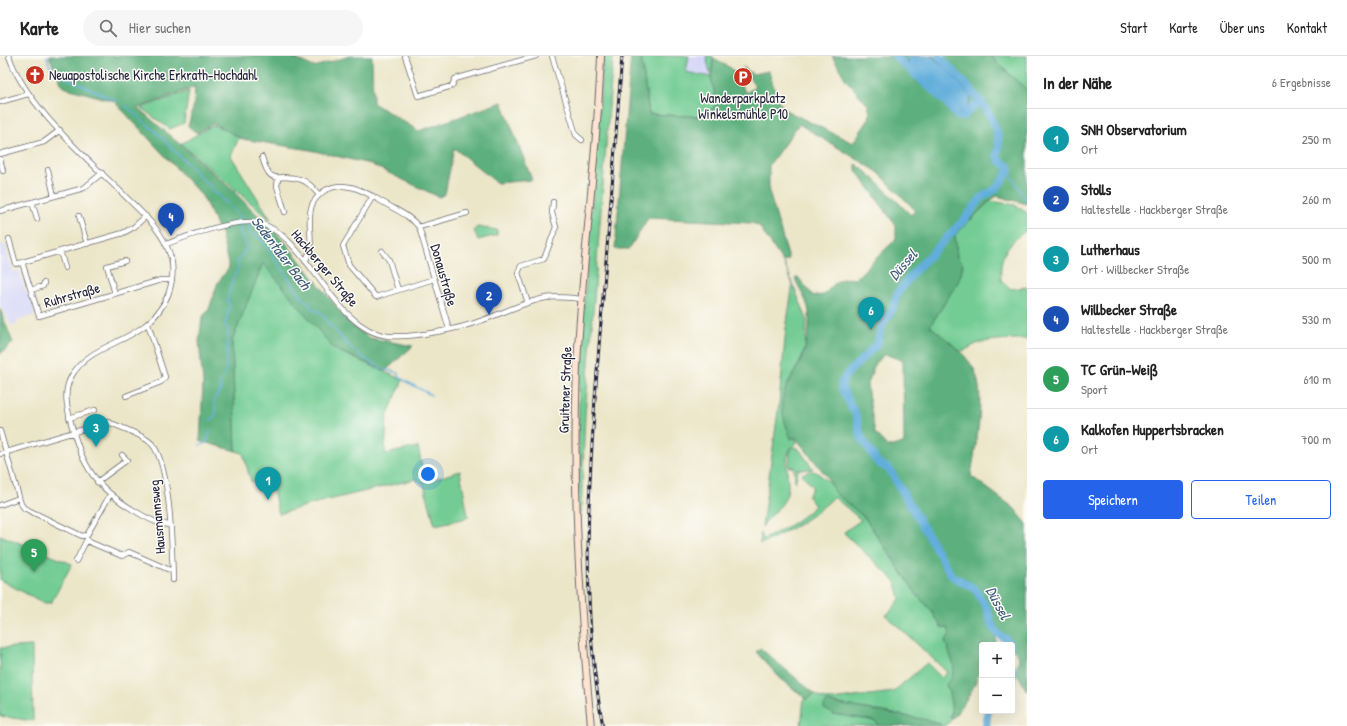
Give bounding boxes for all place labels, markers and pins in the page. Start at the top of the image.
church icon: Neuapostolische Kirche Erkrath-Hochdahl [24,64,46,86]
place label: Neuapostolische Kirche Erkrath-Hochdahl [49,65,258,85]
parking icon: Wanderparkplatz Winkelsmühle P10 [732,66,754,88]
place label: Wanderparkplatz Winkelsmühle P10 [698,88,788,123]
pin: 4 [158,203,184,236]
pin: 2 [476,282,502,315]
pin: 6 [858,297,884,330]
pin: 3 [83,414,109,447]
pin: 1 [255,467,281,500]
pin: 5 [21,539,47,572]

